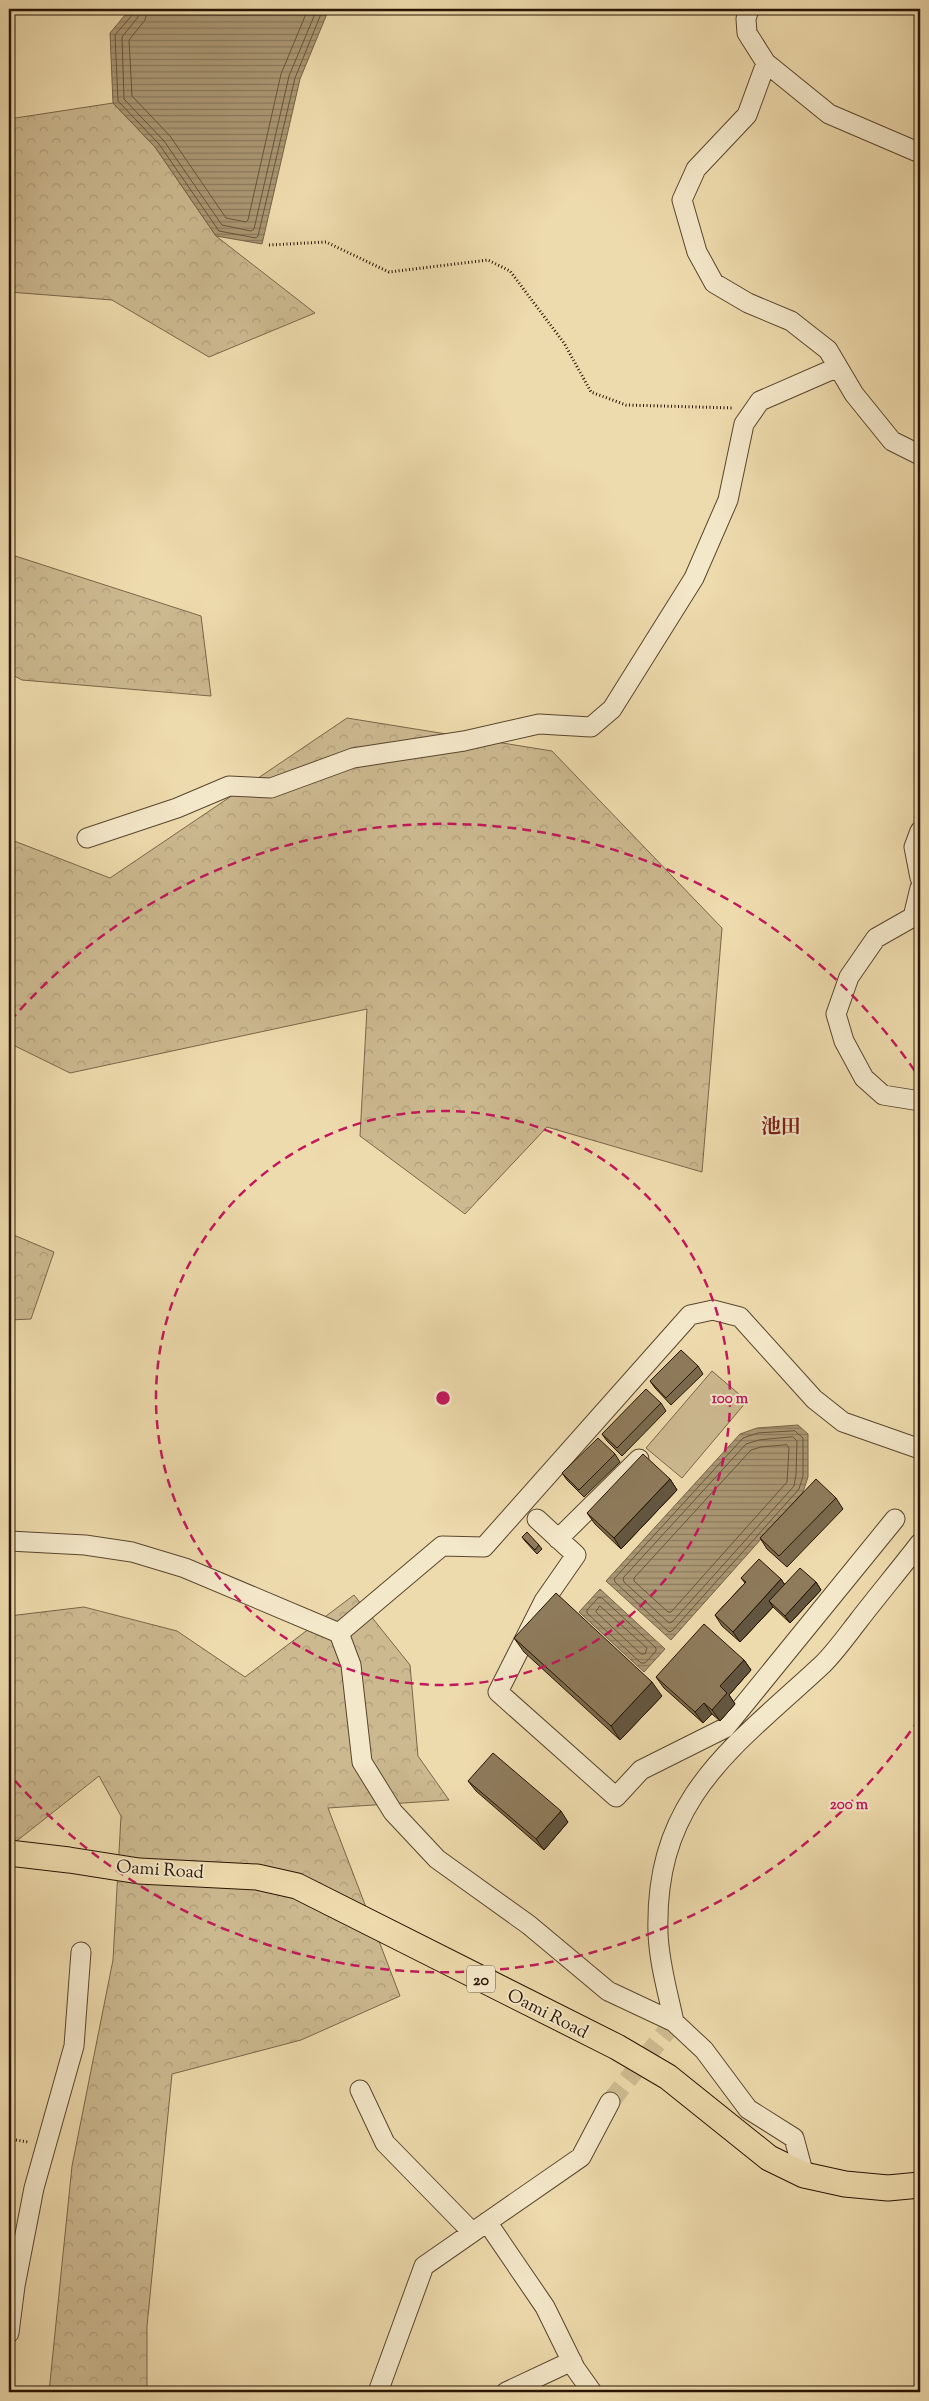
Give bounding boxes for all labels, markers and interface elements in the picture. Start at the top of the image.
district label: 池田 [761,1114,801,1143]
centre of rings [434,1389,452,1407]
text: 100 m [712,1389,749,1410]
text: 200 m [830,1795,869,1816]
street label: Oami Road [115,1855,205,1887]
road number: 20 [467,1966,495,1992]
street label: Oami Road [502,1983,592,2046]

